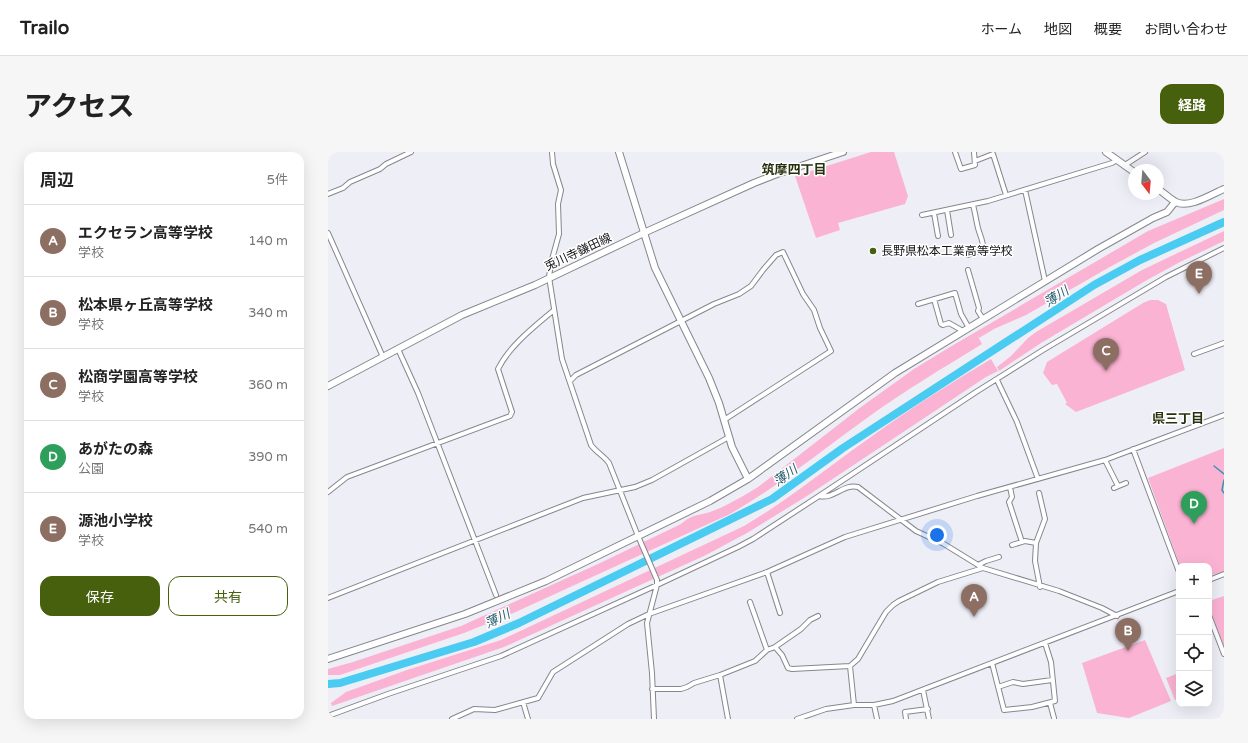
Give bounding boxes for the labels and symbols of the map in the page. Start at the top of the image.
district label: 筑摩四丁目 [761,162,827,178]
north arrow [1128,164,1164,200]
street label: 兎川寺鎌田線 [542,230,614,274]
place label: 長野県松本工業高等学校 [881,244,1013,258]
marker: 長野県松本工業高等学校 [868,246,878,256]
pin: E [1186,261,1212,294]
water label: 薄川 [1041,282,1073,311]
pin: C [1093,338,1119,371]
district label: 県三丁目 [1152,411,1204,427]
water label: 薄川 [770,461,802,490]
pin: D [1181,491,1207,524]
your location [927,525,947,545]
pin: A [961,584,987,617]
water label: 薄川 [482,605,514,632]
pin: B [1115,618,1141,651]

